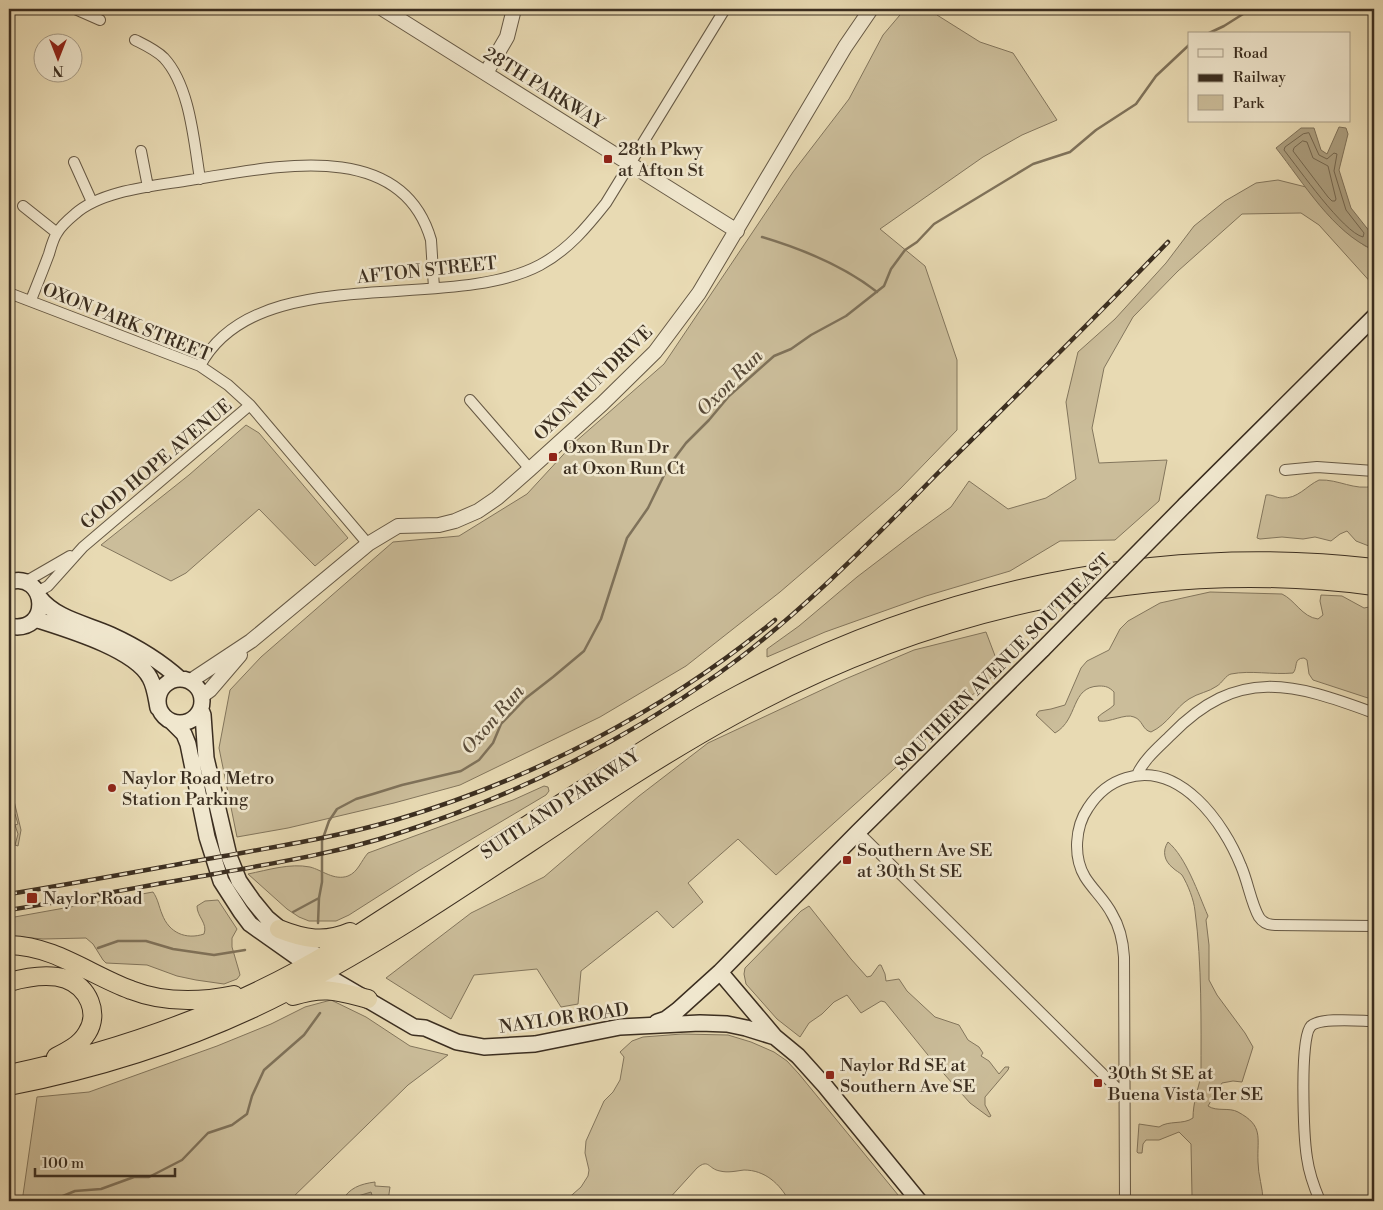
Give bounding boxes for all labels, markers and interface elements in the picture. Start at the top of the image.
north arrow [32,32,82,82]
legend [1188,32,1350,122]
street label: 28TH PARKWAY [479,42,609,135]
text: Road [1233,44,1268,63]
text: N [52,61,64,79]
text: Railway [1233,68,1287,87]
text: Park [1233,94,1265,113]
place label: 28th Pkwy at Afton St [618,138,705,182]
marker: 28th Pkwy at Afton St [602,153,614,165]
street label: AFTON STREET [355,252,498,289]
street label: OXON PARK STREET [39,278,215,367]
street label: OXON RUN DRIVE [529,321,658,446]
water label: Oxon Run [691,344,768,421]
street label: GOOD HOPE AVENUE [76,394,237,535]
place label: Oxon Run Dr at Oxon Run Ct [563,436,686,480]
marker: Oxon Run Dr at Oxon Run Ct [547,451,559,463]
street label: SOUTHERN AVENUE SOUTHEAST [890,549,1117,776]
water label: Oxon Run [456,680,530,759]
street label: SUITLAND PARKWAY [476,744,645,864]
place label: Naylor Road Metro Station Parking [122,767,274,811]
marker: Naylor Road Metro Station Parking [106,782,118,794]
place label: Southern Ave SE at 30th St SE [857,839,992,883]
marker: Southern Ave SE at 30th St SE [841,854,853,866]
place label: Naylor Road [43,887,143,910]
marker: Naylor Road [25,891,39,905]
street label: NAYLOR ROAD [498,998,630,1039]
place label: Naylor Rd SE at Southern Ave SE [840,1054,975,1098]
place label: 30th St SE at Buena Vista Ter SE [1107,1062,1263,1106]
marker: Naylor Rd SE at Southern Ave SE [824,1069,836,1081]
marker: 30th St SE at Buena Vista Ter SE [1092,1077,1104,1089]
scale bar [35,1145,175,1177]
text: 100 m [42,1154,84,1173]

